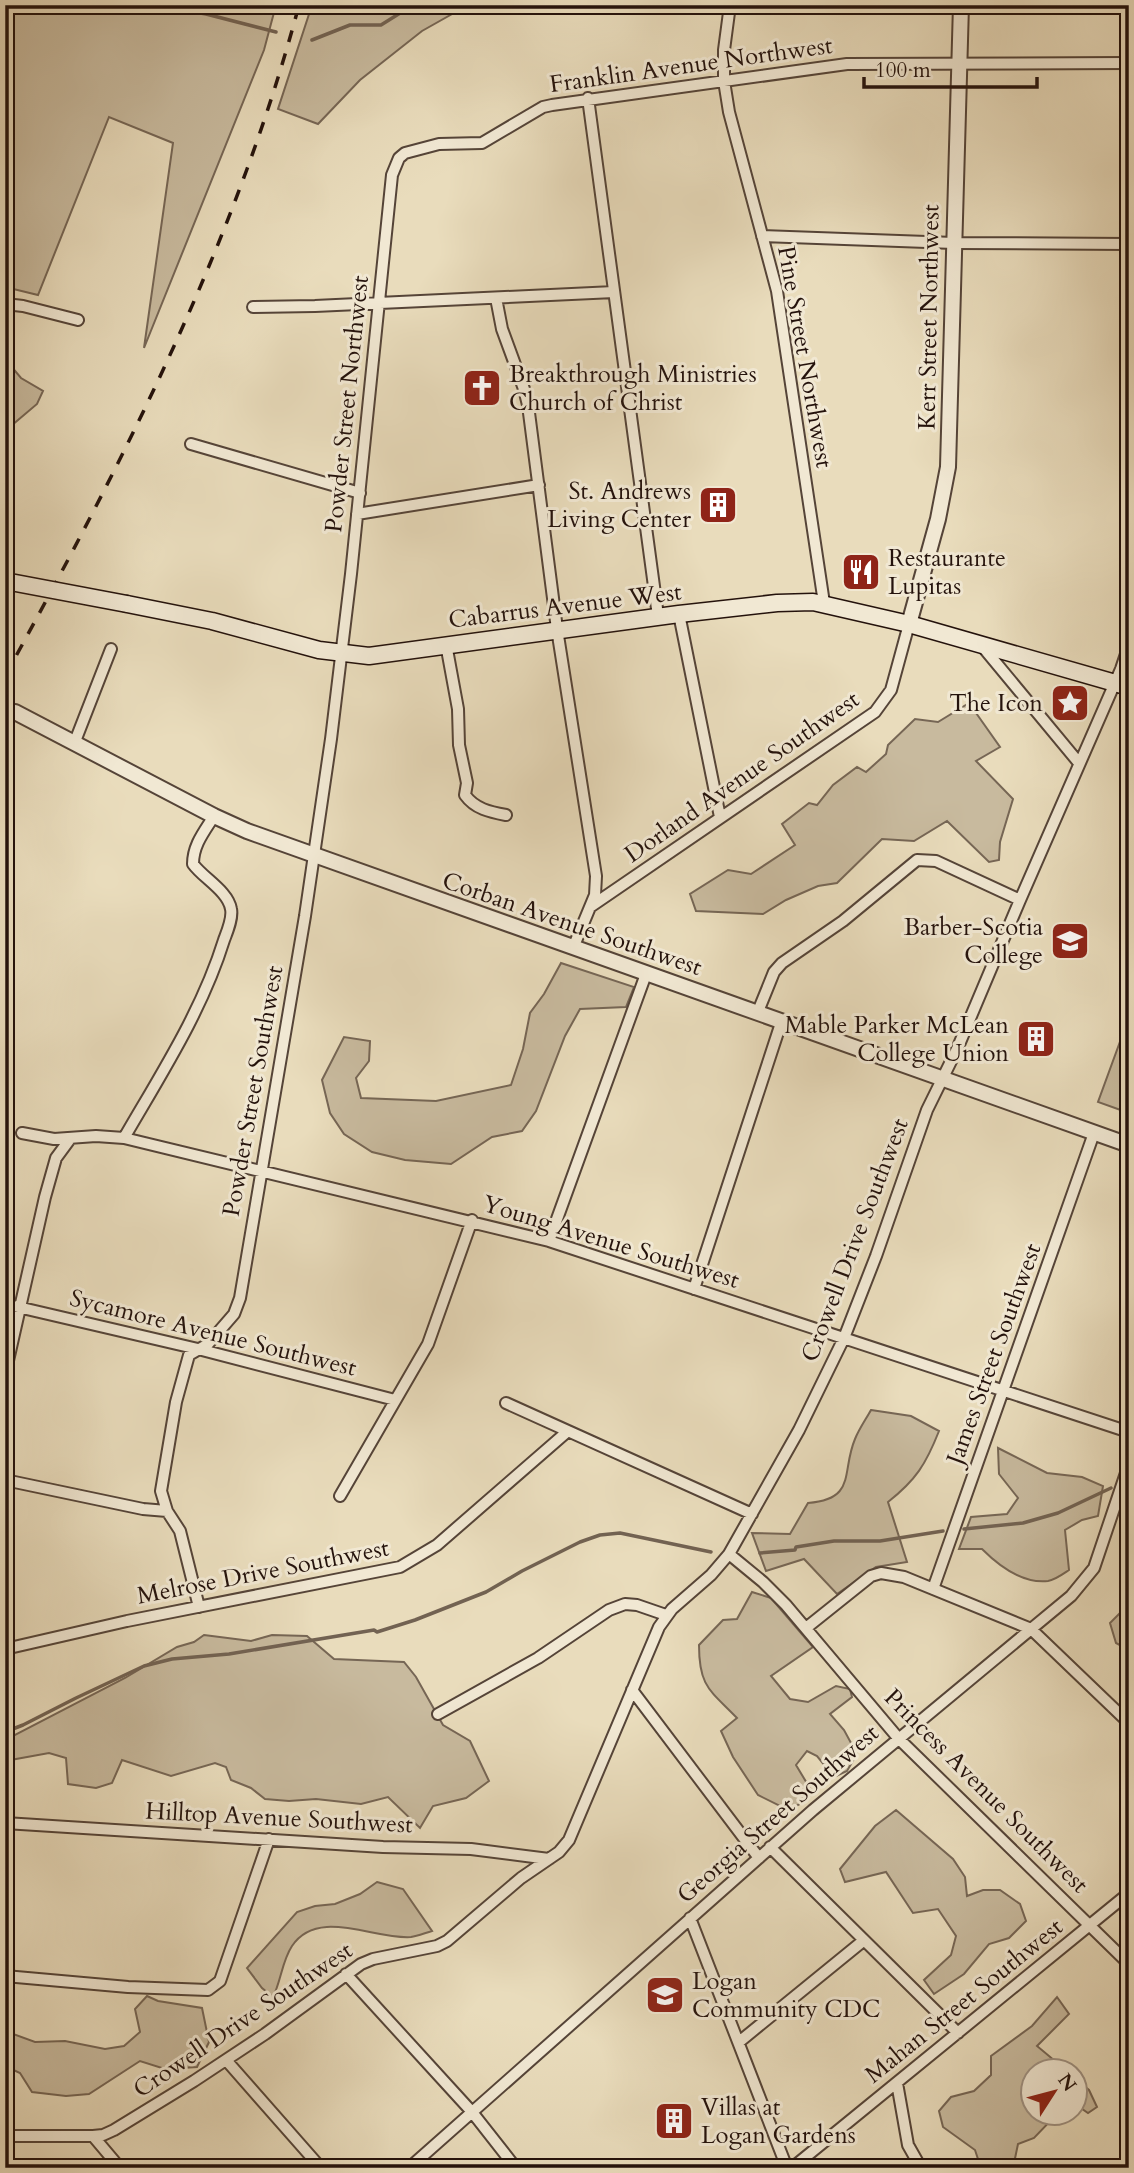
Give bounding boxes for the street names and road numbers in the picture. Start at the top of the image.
street label: Franklin Avenue Northwest [547,29,835,101]
street label: Kerr Street Northwest [911,204,947,430]
street label: Pine Street Northwest [769,243,841,471]
street label: Powder Street Northwest [317,273,377,534]
street label: Cabarrus Avenue West [447,575,684,637]
street label: Dorland Avenue Southwest [618,683,866,871]
street label: Corban Avenue Southwest [438,864,707,984]
street label: Powder Street Southwest [215,963,291,1219]
street label: Crowell Drive Southwest [793,1113,917,1366]
street label: Young Avenue Southwest [479,1187,744,1297]
street label: James Street Southwest [938,1238,1049,1472]
street label: Sycamore Avenue Southwest [66,1281,360,1385]
street label: Melrose Drive Southwest [134,1531,392,1613]
street label: Princess Avenue Southwest [877,1682,1096,1901]
street label: Georgia Street Southwest [670,1717,886,1911]
street label: Hilltop Avenue Southwest [144,1795,414,1842]
street label: Mahan Street Southwest [858,1911,1070,2091]
street label: Crowell Drive Southwest [127,1934,360,2106]

